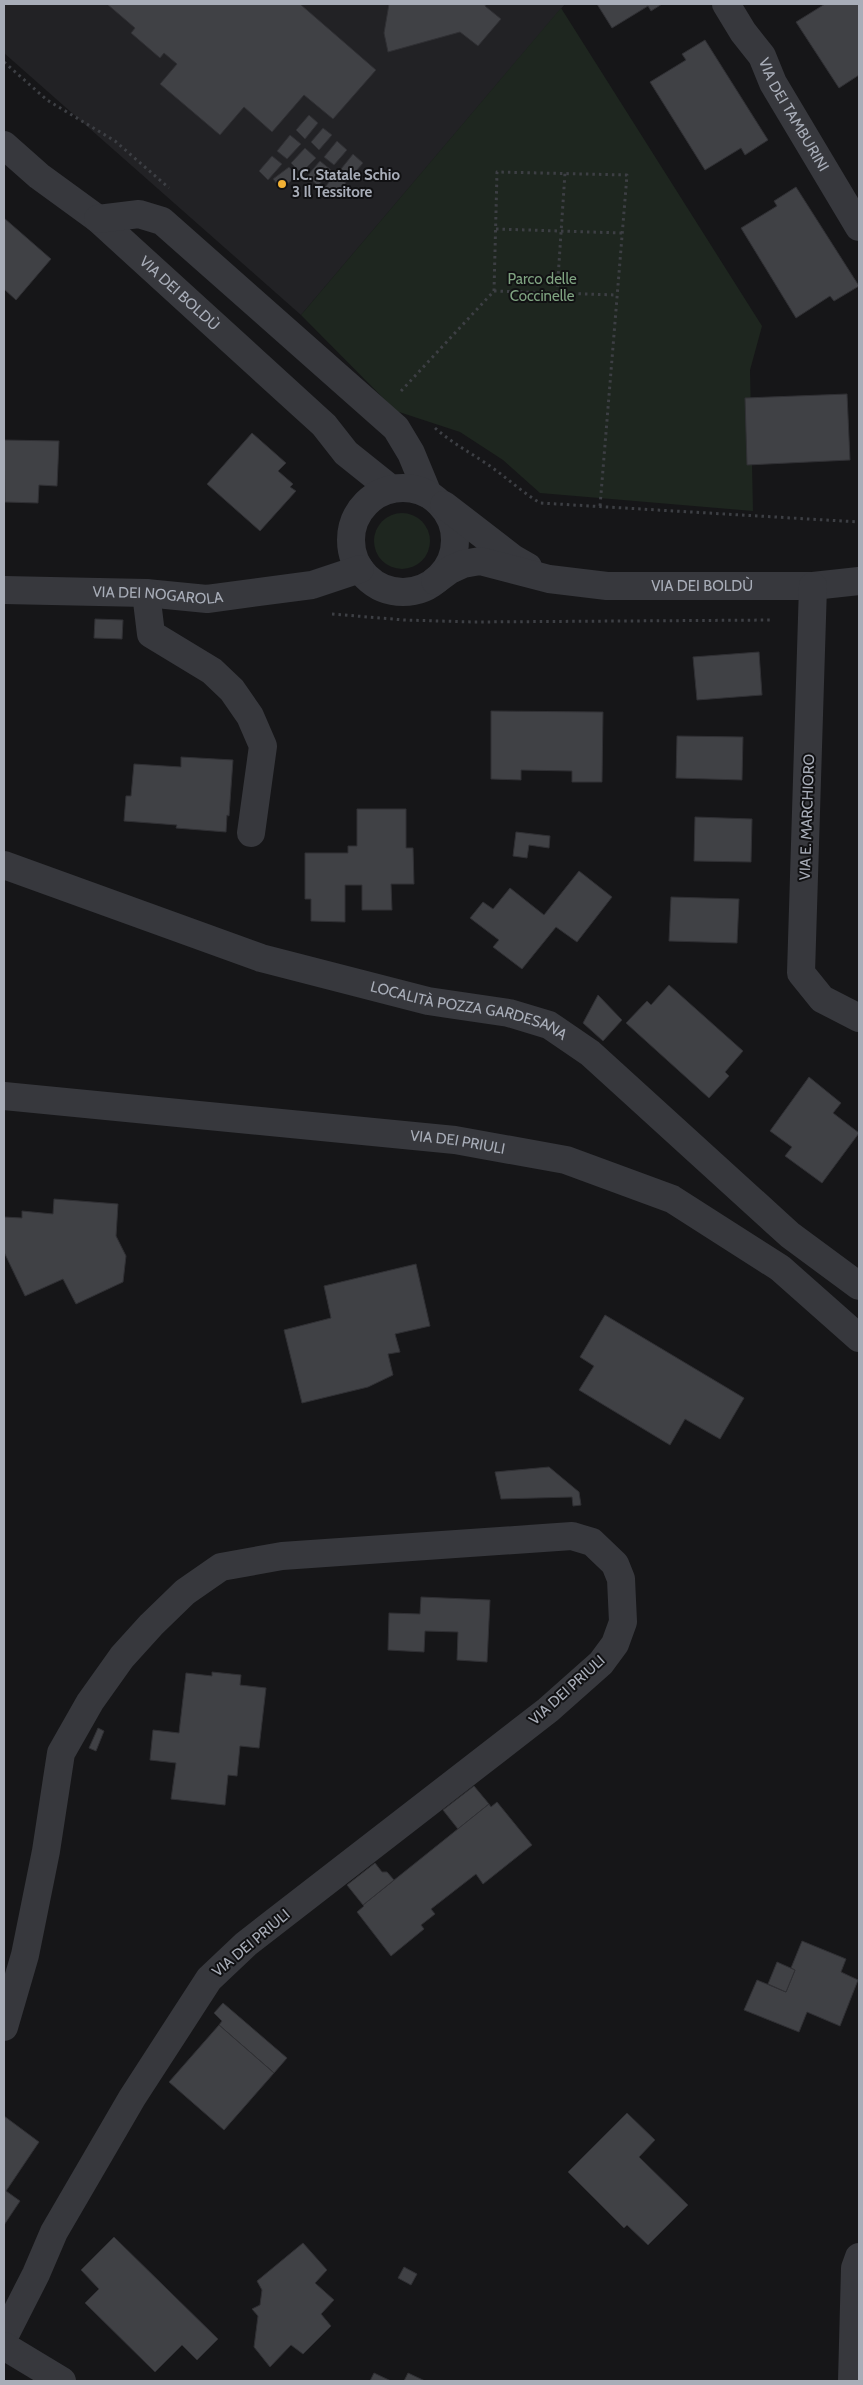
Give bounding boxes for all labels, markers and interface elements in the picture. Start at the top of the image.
street label: VIA DEI TAMBURINI [755,55,833,175]
place label: I.C. Statale Schio 3 Il Tessitore [292,166,400,201]
marker: I.C. Statale Schio 3 Il Tessitore [276,178,288,190]
street label: VIA DEI BOLDÙ [136,252,224,334]
park label: Parco delle Coccinelle [507,270,577,305]
street label: VIA DEI BOLDÙ [651,576,753,595]
street label: VIA DEI NOGAROLA [92,583,225,608]
street label: VIA E. MARCHIORO [796,753,818,881]
street label: LOCALITÀ POZZA GARDESANA [368,978,571,1044]
street label: VIA DEI PRIULI [409,1127,507,1158]
street label: VIA DEI PRIULI [525,1651,609,1729]
street label: VIA DEI PRIULI [209,1905,293,1981]

